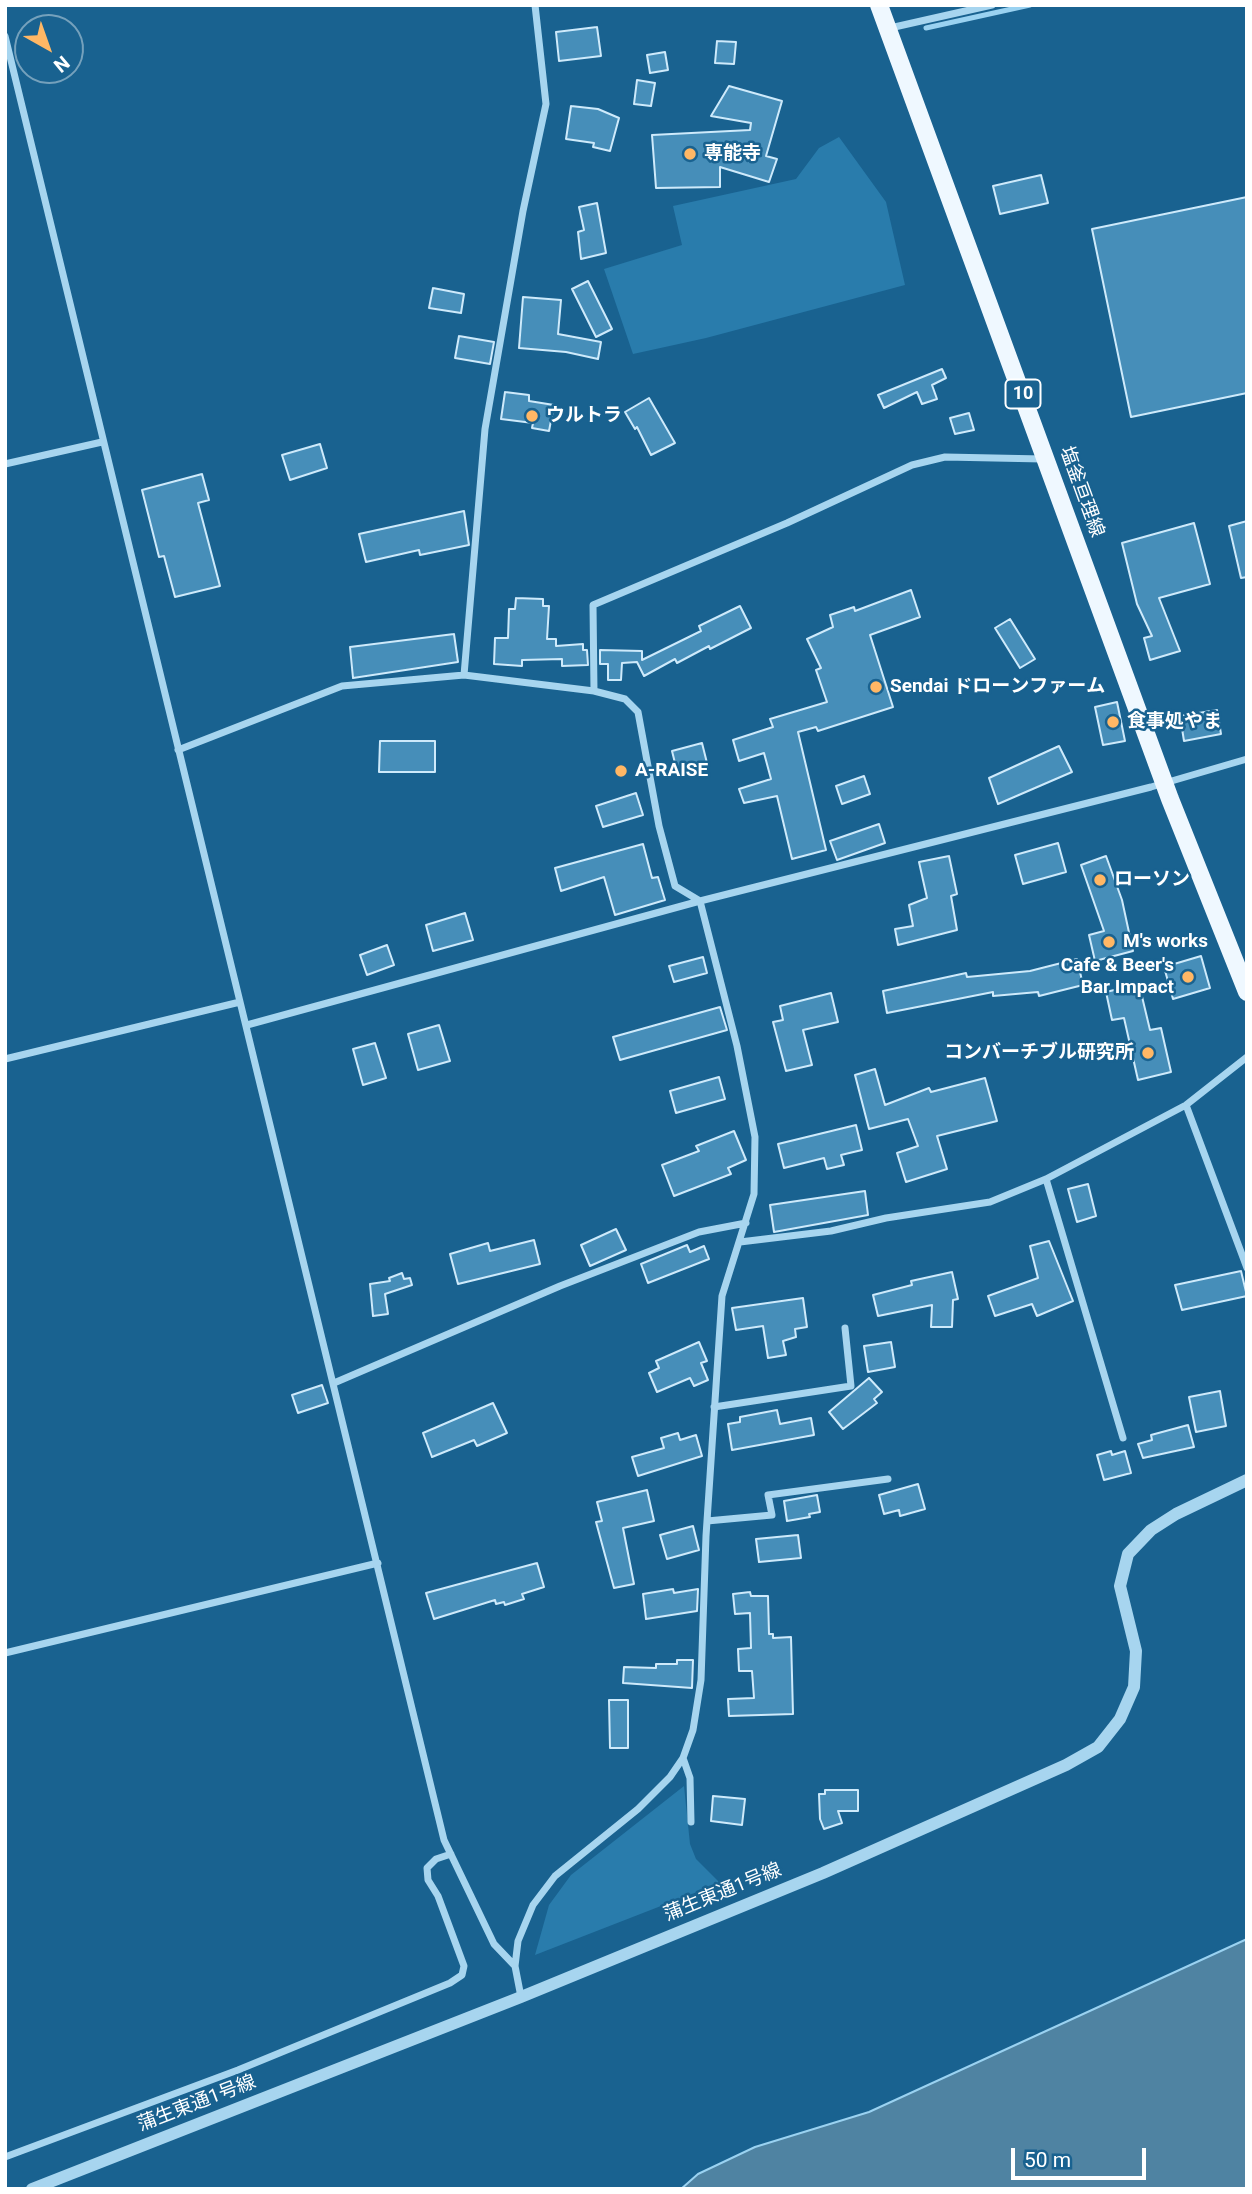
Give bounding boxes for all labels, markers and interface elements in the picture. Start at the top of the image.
north arrow [14,14,84,84]
text: N [49,51,74,77]
place label: 専能寺 [704,143,761,165]
marker: 専能寺 [682,146,698,162]
road number: 10 [1006,380,1040,408]
place label: ウルトラ [546,405,622,427]
marker: ウルトラ [524,408,540,424]
street label: 塩釜亘理線 [1054,443,1108,541]
place label: Sendai ドローンファーム [890,676,1105,698]
marker: Sendai ドローンファーム [868,679,884,695]
place label: 食事処やま [1127,711,1222,733]
marker: 食事処やま [1105,714,1121,730]
place label: A-RAISE [635,760,708,782]
marker: A-RAISE [613,763,629,779]
place label: ローソン [1114,869,1190,891]
marker: ローソン [1092,872,1108,888]
place label: M's works [1123,931,1208,953]
marker: M's works [1101,934,1117,950]
place label: Cafe & Beer's Bar Impact [1061,955,1174,999]
marker: Cafe & Beer's Bar Impact [1180,969,1196,985]
place label: コンバーチブル研究所 [944,1042,1134,1064]
marker: コンバーチブル研究所 [1140,1045,1156,1061]
street label: 蒲生東通1号線 [661,1859,785,1927]
street label: 蒲生東通1号線 [135,2071,259,2137]
scale bar [1014,2134,1149,2178]
text: 50 m [1024,2148,1071,2172]

